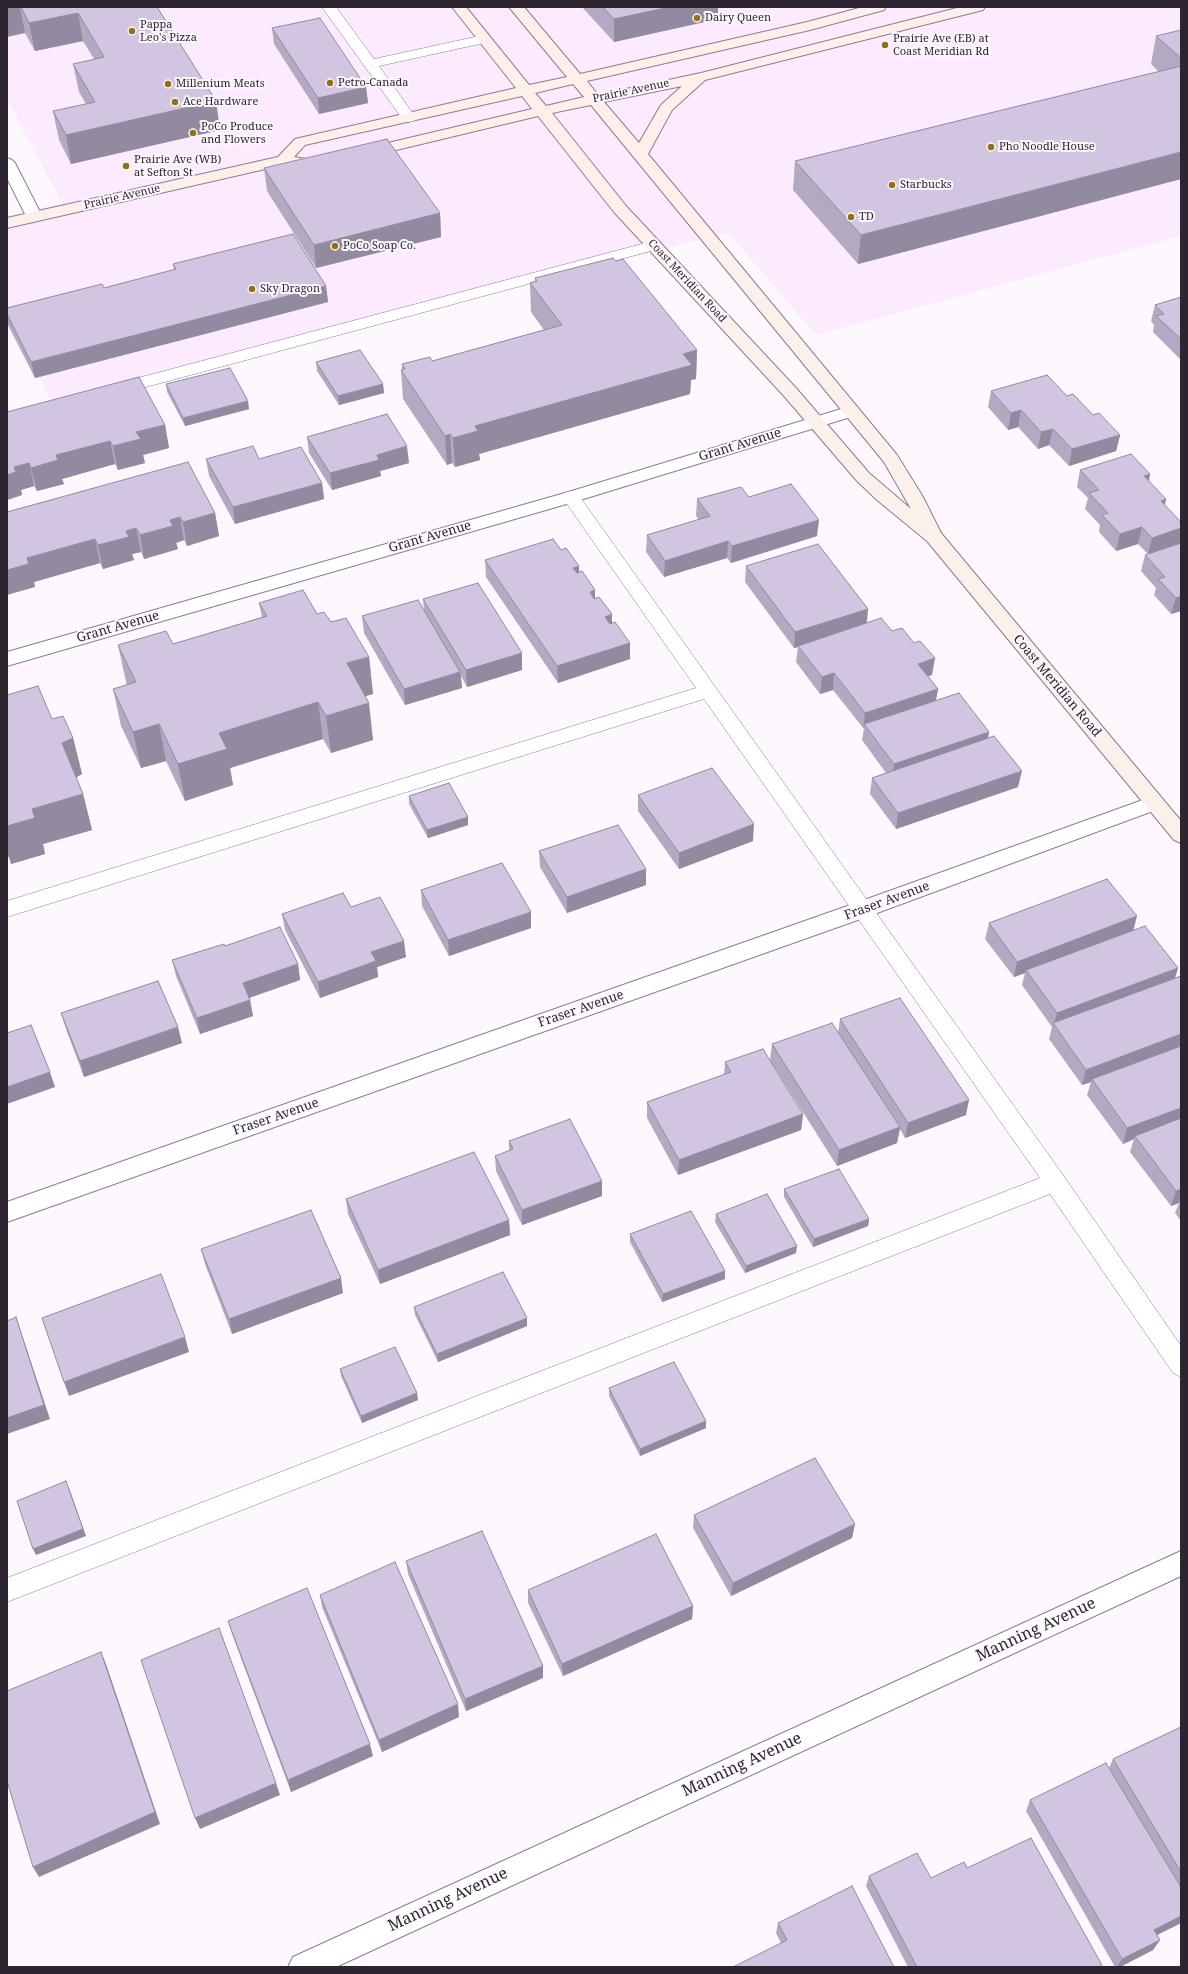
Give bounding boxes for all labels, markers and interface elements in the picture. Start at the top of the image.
place label: Dairy Queen [705,11,771,25]
marker: Dairy Queen [692,13,702,23]
place label: Pappa Leo's Pizza [140,18,197,44]
marker: Pappa Leo's Pizza [127,26,137,36]
place label: Prairie Ave (EB) at Coast Meridian Rd [893,32,989,58]
marker: Prairie Ave (EB) at Coast Meridian Rd [880,40,890,50]
place label: Petro-Canada [338,76,409,90]
street label: Prairie Avenue [591,76,671,106]
place label: Millenium Meats [176,77,265,91]
marker: Petro-Canada [325,78,335,88]
marker: Millenium Meats [163,79,173,89]
place label: Ace Hardware [183,95,258,109]
marker: Ace Hardware [170,97,180,107]
place label: PoCo Produce and Flowers [201,120,273,146]
marker: PoCo Produce and Flowers [188,128,198,138]
place label: Pho Noodle House [999,140,1095,154]
marker: Pho Noodle House [986,142,996,152]
place label: Prairie Ave (WB) at Sefton St [134,153,221,179]
marker: Prairie Ave (WB) at Sefton St [121,161,131,171]
place label: Starbucks [900,178,952,192]
marker: Starbucks [887,180,897,190]
street label: Prairie Avenue [82,182,162,212]
place label: TD [859,210,874,224]
marker: TD [846,212,856,222]
street label: Coast Meridian Road [645,237,729,325]
place label: PoCo Soap Co. [343,239,416,253]
marker: PoCo Soap Co. [330,241,340,251]
place label: Sky Dragon [260,282,320,296]
marker: Sky Dragon [247,284,257,294]
street label: Grant Avenue [697,425,783,465]
street label: Grant Avenue [387,518,473,556]
street label: Grant Avenue [75,608,161,646]
street label: Coast Meridian Road [1010,632,1104,740]
street label: Fraser Avenue [842,878,932,924]
street label: Fraser Avenue [536,987,626,1031]
street label: Fraser Avenue [231,1095,321,1139]
street label: Manning Avenue [973,1594,1099,1666]
street label: Manning Avenue [679,1729,805,1801]
street label: Manning Avenue [385,1864,511,1936]

